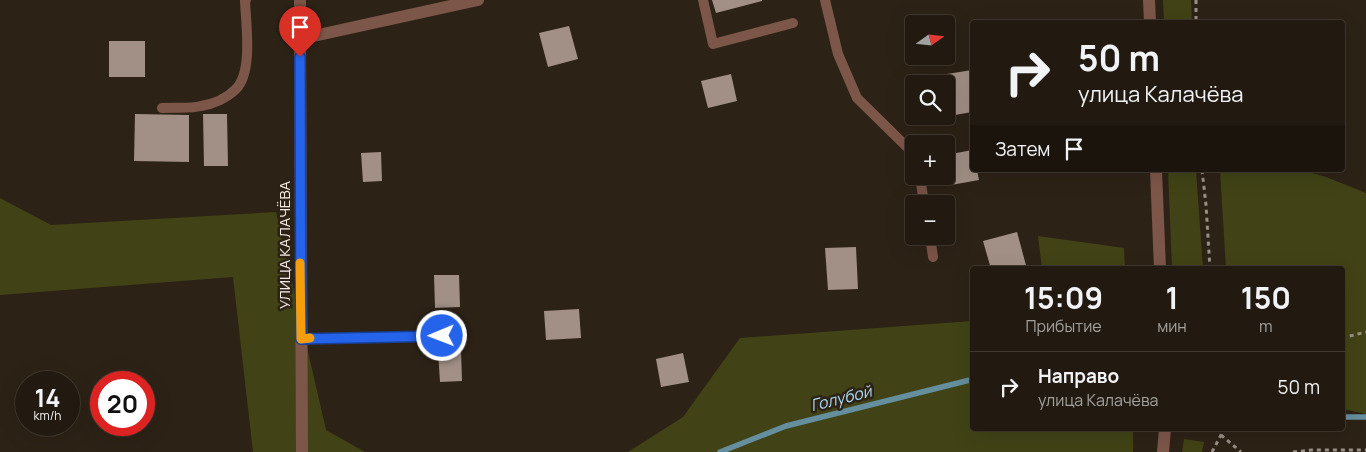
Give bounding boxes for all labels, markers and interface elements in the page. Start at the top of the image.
pin [279,6,321,57]
icon: arrive [286,13,314,41]
north arrow [905,15,955,65]
map controls [905,15,955,245]
text: 50 m [1078,34,1160,82]
icon: right [995,40,1060,105]
button: search [905,75,955,125]
text: улица Калачёва [1078,79,1244,109]
button: + [905,135,955,185]
icon: arrive [1060,135,1088,163]
text: Затем [995,136,1050,162]
street label: УЛИЦА КАЛАЧЁВА [274,180,295,309]
button: − [905,195,955,245]
text: 15:09 [1024,277,1103,318]
text: 1 [1165,277,1179,318]
text: 150 [1241,277,1291,318]
position arrow [415,309,467,361]
text: Прибытие [1025,315,1102,337]
text: мин [1157,315,1187,337]
text: m [1259,315,1273,337]
text: Направо [1038,363,1119,389]
speed limit sign: 20 [90,371,155,436]
icon: right [995,373,1023,401]
text: 50 m [1278,374,1320,400]
water label: Голубой [808,379,876,416]
text: 14 [34,380,61,415]
text: улица Калачёва [1038,389,1158,411]
text: km/h [34,407,61,424]

